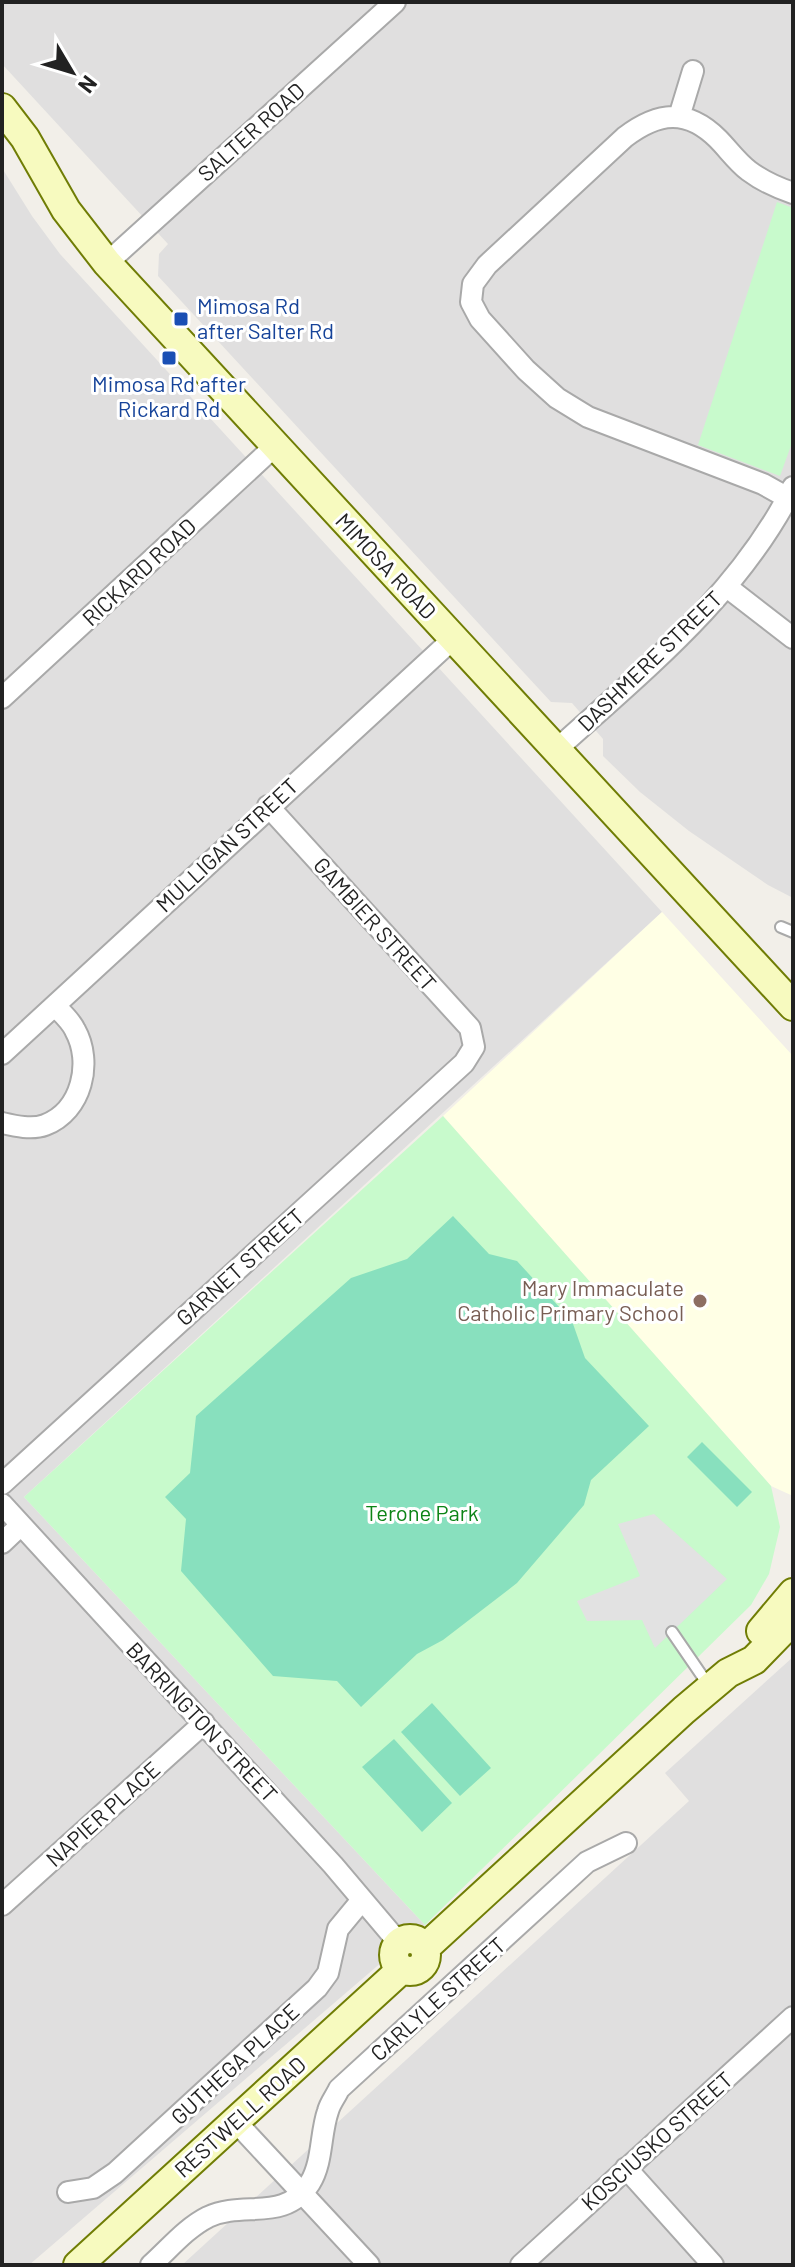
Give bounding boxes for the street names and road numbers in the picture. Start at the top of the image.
street label: SALTER ROAD [192,77,309,186]
street label: MIMOSA ROAD [331,507,442,624]
street label: RICKARD ROAD [76,512,200,630]
street label: DASHMERE STREET [572,585,727,736]
street label: MULLIGAN STREET [150,772,303,917]
street label: GAMBIER STREET [309,851,443,995]
street label: GARNET STREET [170,1202,308,1330]
street label: BARRINGTON STREET [122,1636,284,1807]
street label: NAPIER PLACE [40,1755,165,1871]
street label: CARLYLE STREET [365,1931,510,2066]
street label: GUTHEGA PLACE [165,1997,304,2129]
street label: RESTWELL ROAD [168,2051,310,2182]
street label: KOSCIUSKO STREET [575,2065,737,2215]

